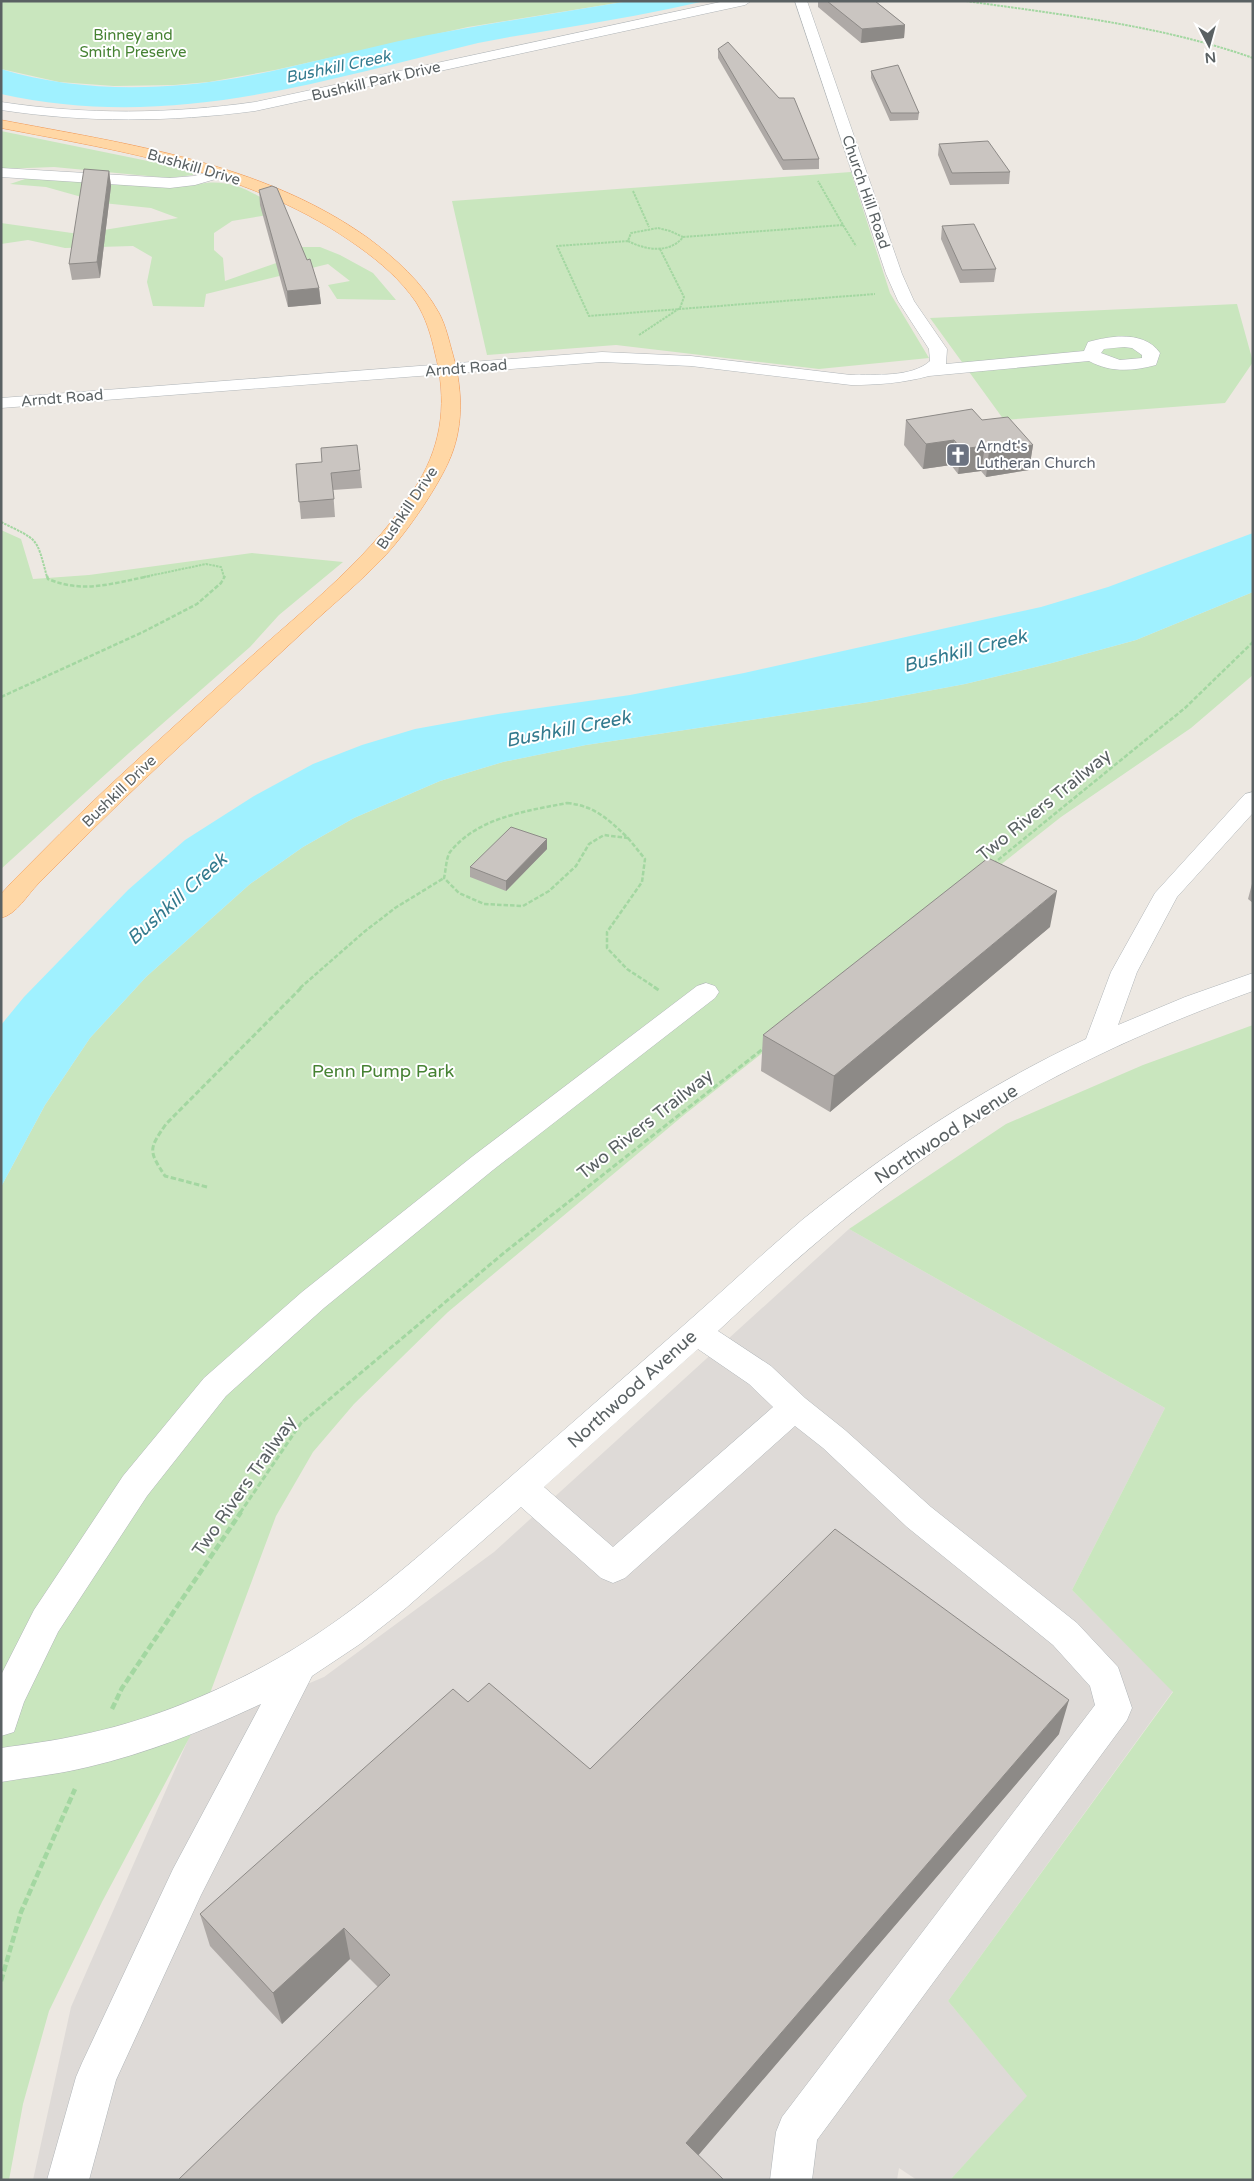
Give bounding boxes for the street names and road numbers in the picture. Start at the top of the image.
street label: Bushkill Park Drive [310,57,442,105]
street label: Church Hill Road [838,133,894,251]
street label: Bushkill Drive [145,145,243,189]
street label: Arndt Road [424,355,508,381]
street label: Arndt Road [20,385,104,411]
street label: Bushkill Drive [373,463,441,553]
street label: Two Rivers Trailway [973,744,1116,866]
street label: Bushkill Drive [78,751,160,831]
street label: Two Rivers Trailway [573,1064,718,1184]
street label: Northwood Avenue [870,1080,1022,1188]
street label: Northwood Avenue [563,1325,701,1453]
street label: Two Rivers Trailway [187,1411,301,1560]

